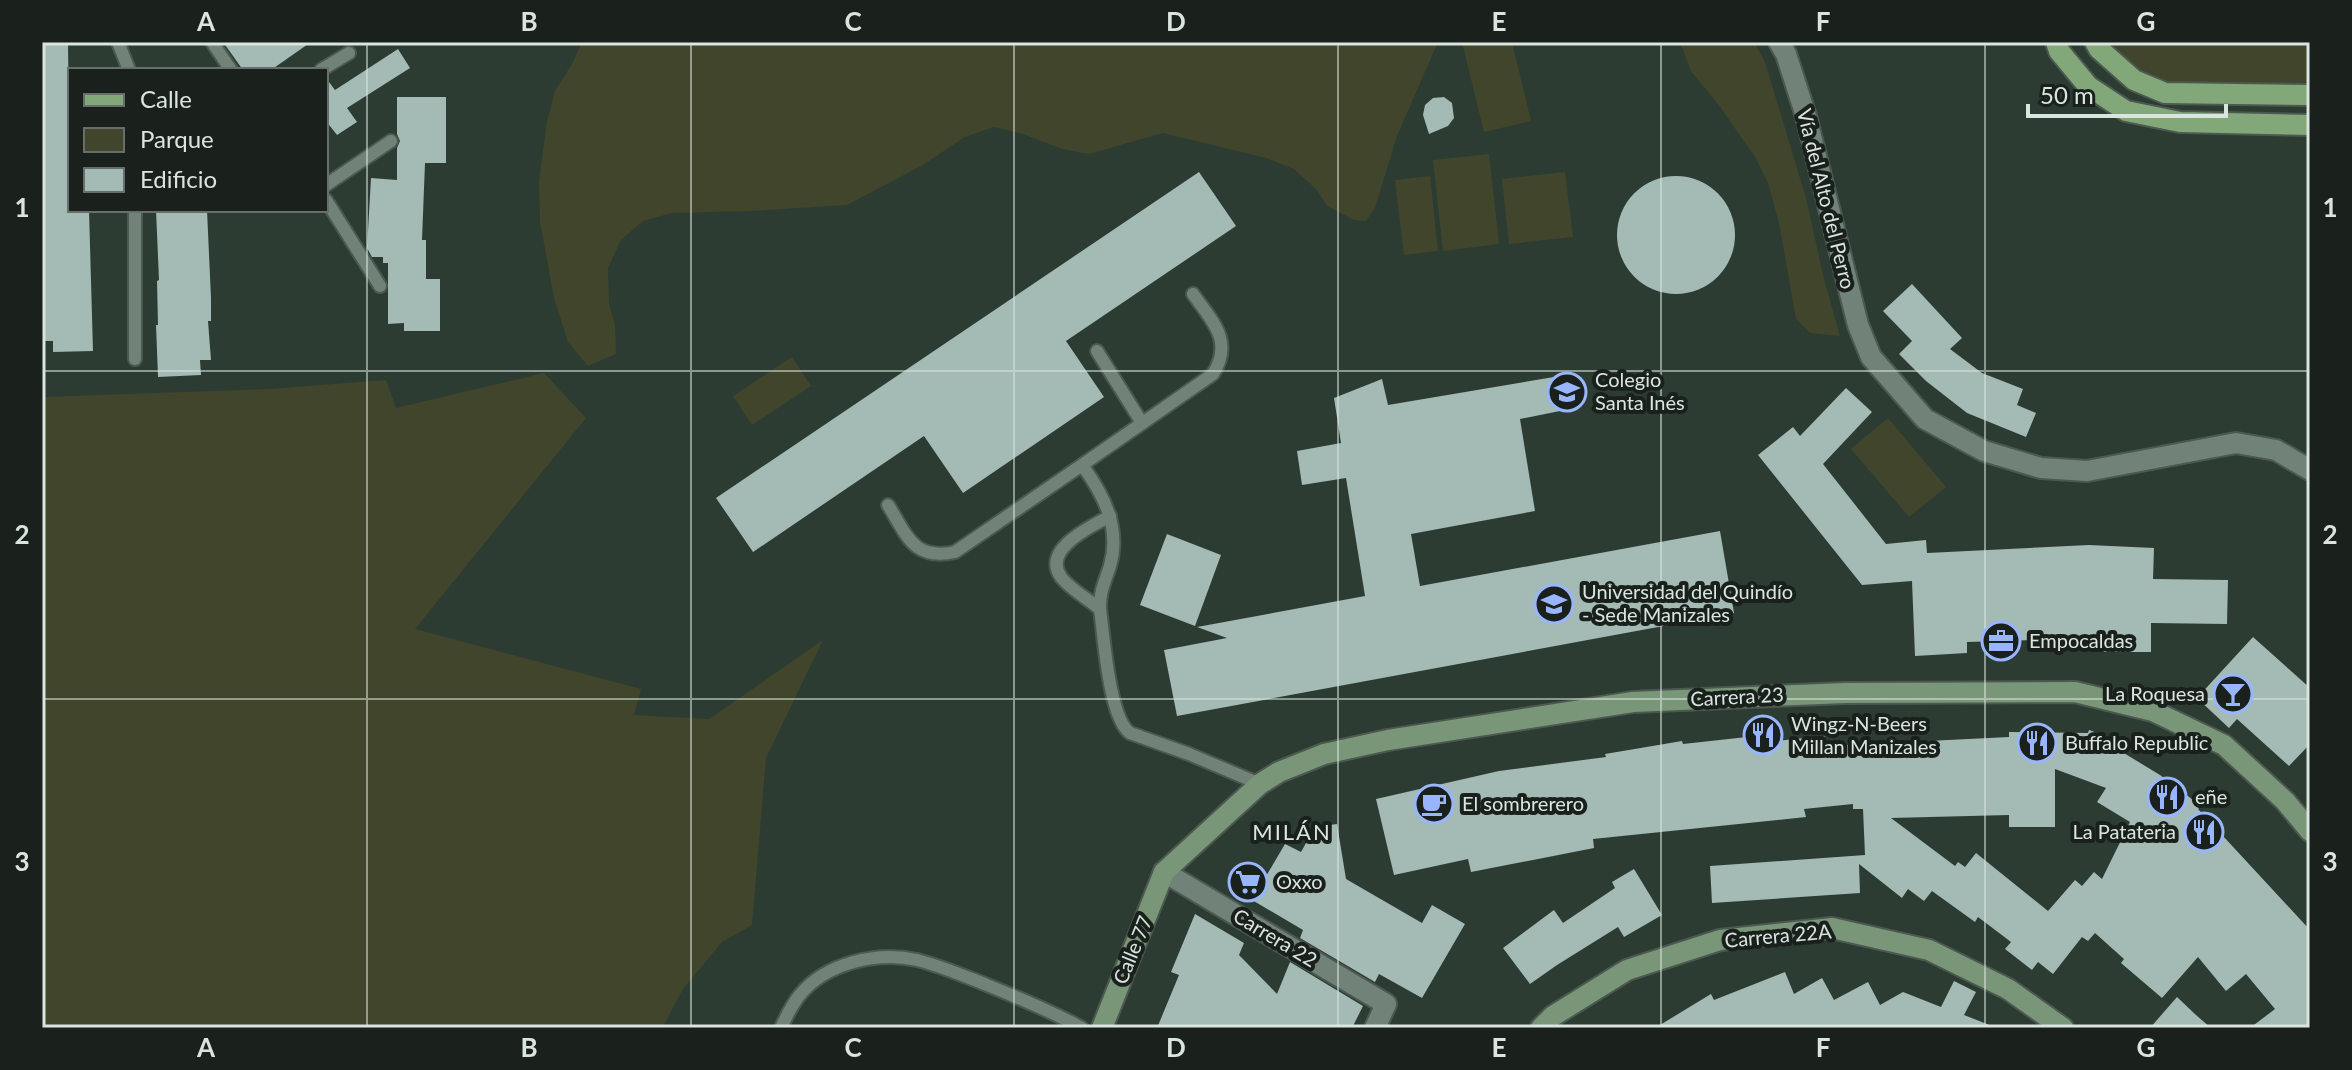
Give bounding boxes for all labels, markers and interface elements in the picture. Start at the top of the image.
text: A [196,5,216,37]
text: B [520,5,538,37]
text: C [844,5,862,37]
text: D [1166,5,1186,37]
text: E [1492,5,1506,37]
text: F [1816,5,1830,37]
text: G [2137,5,2155,37]
legend [68,68,328,212]
scale bar [2028,68,2226,118]
text: 50 m [2040,80,2094,109]
text: Calle [140,84,192,113]
street label: Vía del Alto del Perro [1793,106,1861,291]
text: Parque [140,124,214,153]
text: Edificio [140,164,217,193]
text: 1 [14,191,30,223]
text: 1 [2322,191,2338,223]
place label: Colegio Santa Inés [1595,367,1685,414]
school or university icon: Colegio Santa Inés [1546,371,1588,413]
text: 2 [14,518,30,550]
text: 2 [2322,518,2338,550]
place label: Universidad del Quindío - Sede Manizales [1582,579,1793,626]
school or university icon: Universidad del Quindío - Sede Manizales [1533,583,1575,625]
office icon: Empocaldas [1980,620,2022,662]
place label: Empocaldas [2029,628,2133,652]
bar icon: La Roquesa [2212,673,2254,715]
place label: La Roquesa [2105,681,2205,705]
street label: Carrera 23 [1690,682,1784,710]
place label: Wingz-N-Beers Millan Manizales [1791,711,1937,758]
restaurant icon: Wingz-N-Beers Millan Manizales [1742,714,1784,756]
restaurant icon: Buffalo Republic [2016,722,2058,764]
place label: Buffalo Republic [2065,730,2209,754]
restaurant icon: eñe [2146,776,2188,818]
cafe icon: El sombrerero [1413,783,1455,825]
place label: eñe [2195,784,2227,808]
place label: El sombrerero [1462,791,1584,815]
restaurant icon: La Patateria [2183,811,2225,853]
district label: MILÁN [1252,818,1332,845]
place label: La Patateria [2072,819,2176,843]
text: 3 [14,845,30,877]
text: 3 [2322,845,2338,877]
supermarket icon: Oxxo [1227,861,1269,903]
place label: Oxxo [1276,869,1323,893]
street label: Carrera 22 [1229,903,1322,971]
street label: Calle 77 [1108,912,1157,987]
street label: Carrera 22A [1724,918,1833,952]
text: A [196,1031,216,1063]
text: B [520,1031,538,1063]
text: C [844,1031,862,1063]
text: D [1166,1031,1186,1063]
text: E [1492,1031,1506,1063]
text: F [1816,1031,1830,1063]
text: G [2137,1031,2155,1063]

